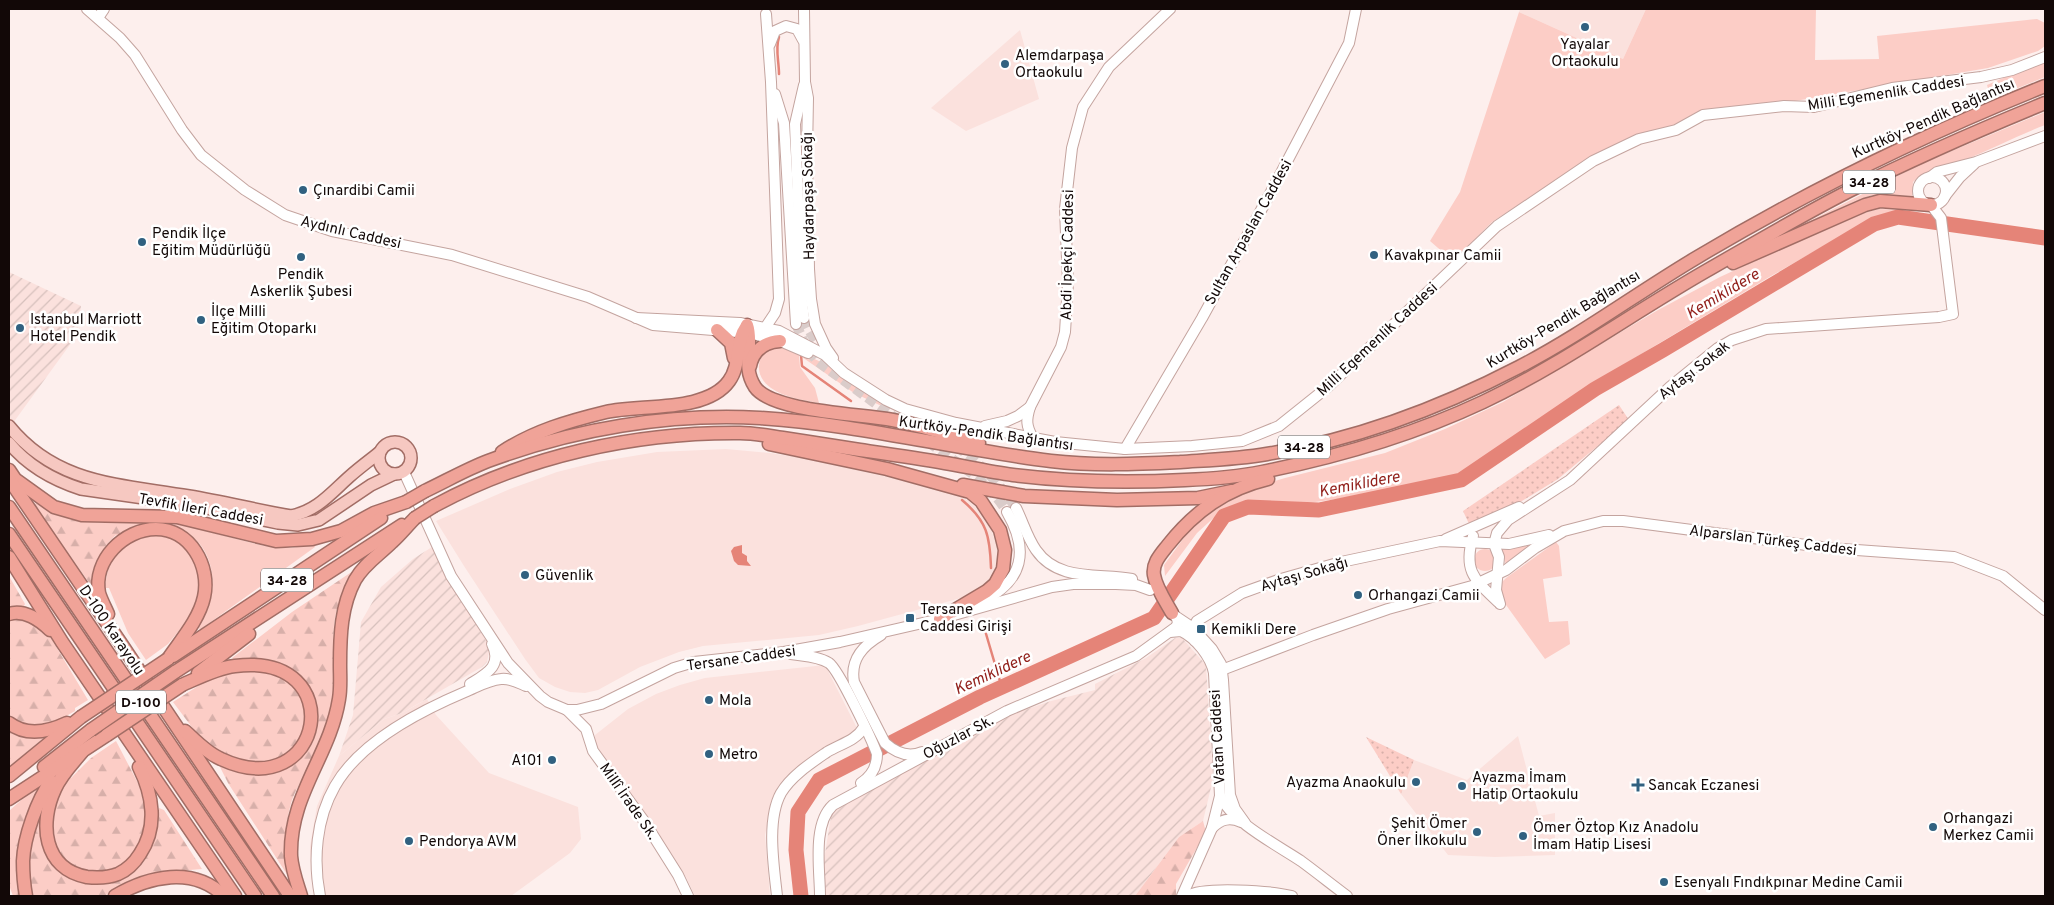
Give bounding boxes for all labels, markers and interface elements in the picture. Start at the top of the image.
marker: Yayalar Ortaokulu [1579,21,1591,33]
place label: Yayalar Ortaokulu [1551,36,1619,72]
place label: Alemdarpaşa Ortaokulu [1015,47,1104,83]
marker: Alemdarpaşa Ortaokulu [999,58,1011,70]
street label: Milli Egemenlik Caddesi [1807,73,1966,116]
street label: Kurtköy-Pendik Bağlantısı [1849,75,2018,164]
street label: Haydarpaşa Sokağı [799,132,820,260]
street label: Sultan Arpaslan Caddesi [1201,157,1297,309]
road number: 34-28 [1843,170,1895,193]
place label: Çınardibi Camii [313,182,415,201]
marker: Çınardibi Camii [297,184,309,196]
street label: Abdi İpekçi Caddesi [1057,189,1079,321]
street label: Aydınlı Caddesi [298,213,403,254]
place label: Pendik İlçe Eğitim Müdürlüğü [152,224,271,261]
marker: Pendik İlçe Eğitim Müdürlüğü [136,236,148,248]
place label: Kavakpınar Camii [1384,247,1501,266]
marker: Kavakpınar Camii [1368,249,1380,261]
marker: Pendik Askerlik Şubesi [295,251,307,263]
water label: Kemiklidere [1683,265,1764,324]
place label: Pendik Askerlik Şubesi [250,266,352,302]
street label: Kurtköy-Pendik Bağlantısı [1483,267,1644,374]
street label: Milli Egemenlik Caddesi [1314,279,1442,401]
place label: İlçe Milli Eğitim Otoparkı [211,302,317,339]
place label: Istanbul Marriott Hotel Pendik [30,311,142,347]
marker: İlçe Milli Eğitim Otoparkı [195,314,207,326]
marker: Istanbul Marriott Hotel Pendik [14,322,26,334]
street label: Aytaşı Sokak [1655,337,1735,405]
street label: Kurtköy-Pendik Bağlantısı [897,413,1074,456]
road number: 34-28 [1278,436,1330,458]
water label: Kemiklidere [1317,467,1402,503]
street label: Tevfik İleri Caddesi [137,489,265,531]
street label: Alparslan Türkeş Caddesi [1688,522,1858,561]
street label: Aytaşı Sokağı [1258,554,1350,597]
place label: Güvenlik [535,567,594,586]
road number: 34-28 [261,568,313,592]
marker: Güvenlik [519,569,531,581]
street label: D-100 Karayolu [74,582,148,679]
place label: Orhangazi Camii [1368,587,1480,606]
marker: Orhangazi Camii [1352,589,1364,601]
place label: Tersane Caddesi Girişi [920,601,1012,637]
marker: Tersane Caddesi Girişi [904,612,916,624]
place label: Kemikli Dere [1211,621,1296,640]
marker: Kemikli Dere [1195,623,1207,635]
street label: Tersane Caddesi [685,642,797,677]
water label: Kemiklidere [951,647,1035,700]
street label: Vatan Caddesi [1207,689,1230,785]
road number: D-100 [116,690,166,714]
place label: Mola [719,692,751,711]
marker: Mola [703,694,715,706]
street label: Oğuzlar Sk. [920,712,997,765]
place label: Metro [719,746,758,765]
marker: Metro [703,748,715,760]
place label: A101 [511,752,542,771]
marker: A101 [546,754,558,766]
street label: Millî İrade Sk. [594,759,662,844]
place label: Ayazma İmam Hatip Ortaokulu [1472,768,1579,805]
place label: Ayazma Anaokulu [1286,774,1406,793]
marker: Ayazma Anaokulu [1410,776,1422,788]
place label: Sancak Eczanesi [1648,777,1759,796]
marker: Sancak Eczanesi [1632,779,1644,791]
marker: Ayazma İmam Hatip Ortaokulu [1456,780,1468,792]
place label: Orhangazi Merkez Camii [1943,810,2034,846]
place label: Şehit Ömer Öner İlkokulu [1377,814,1467,851]
place label: Ömer Öztop Kız Anadolu İmam Hatip Lisesi [1533,818,1699,855]
marker: Orhangazi Merkez Camii [1927,821,1939,833]
marker: Şehit Ömer Öner İlkokulu [1471,826,1483,838]
marker: Ömer Öztop Kız Anadolu İmam Hatip Lisesi [1517,830,1529,842]
place label: Pendorya AVM [419,833,517,852]
marker: Pendorya AVM [403,835,415,847]
place label: Esenyalı Fındıkpınar Medine Camii [1674,874,1903,893]
marker: Esenyalı Fındıkpınar Medine Camii [1658,876,1670,888]

